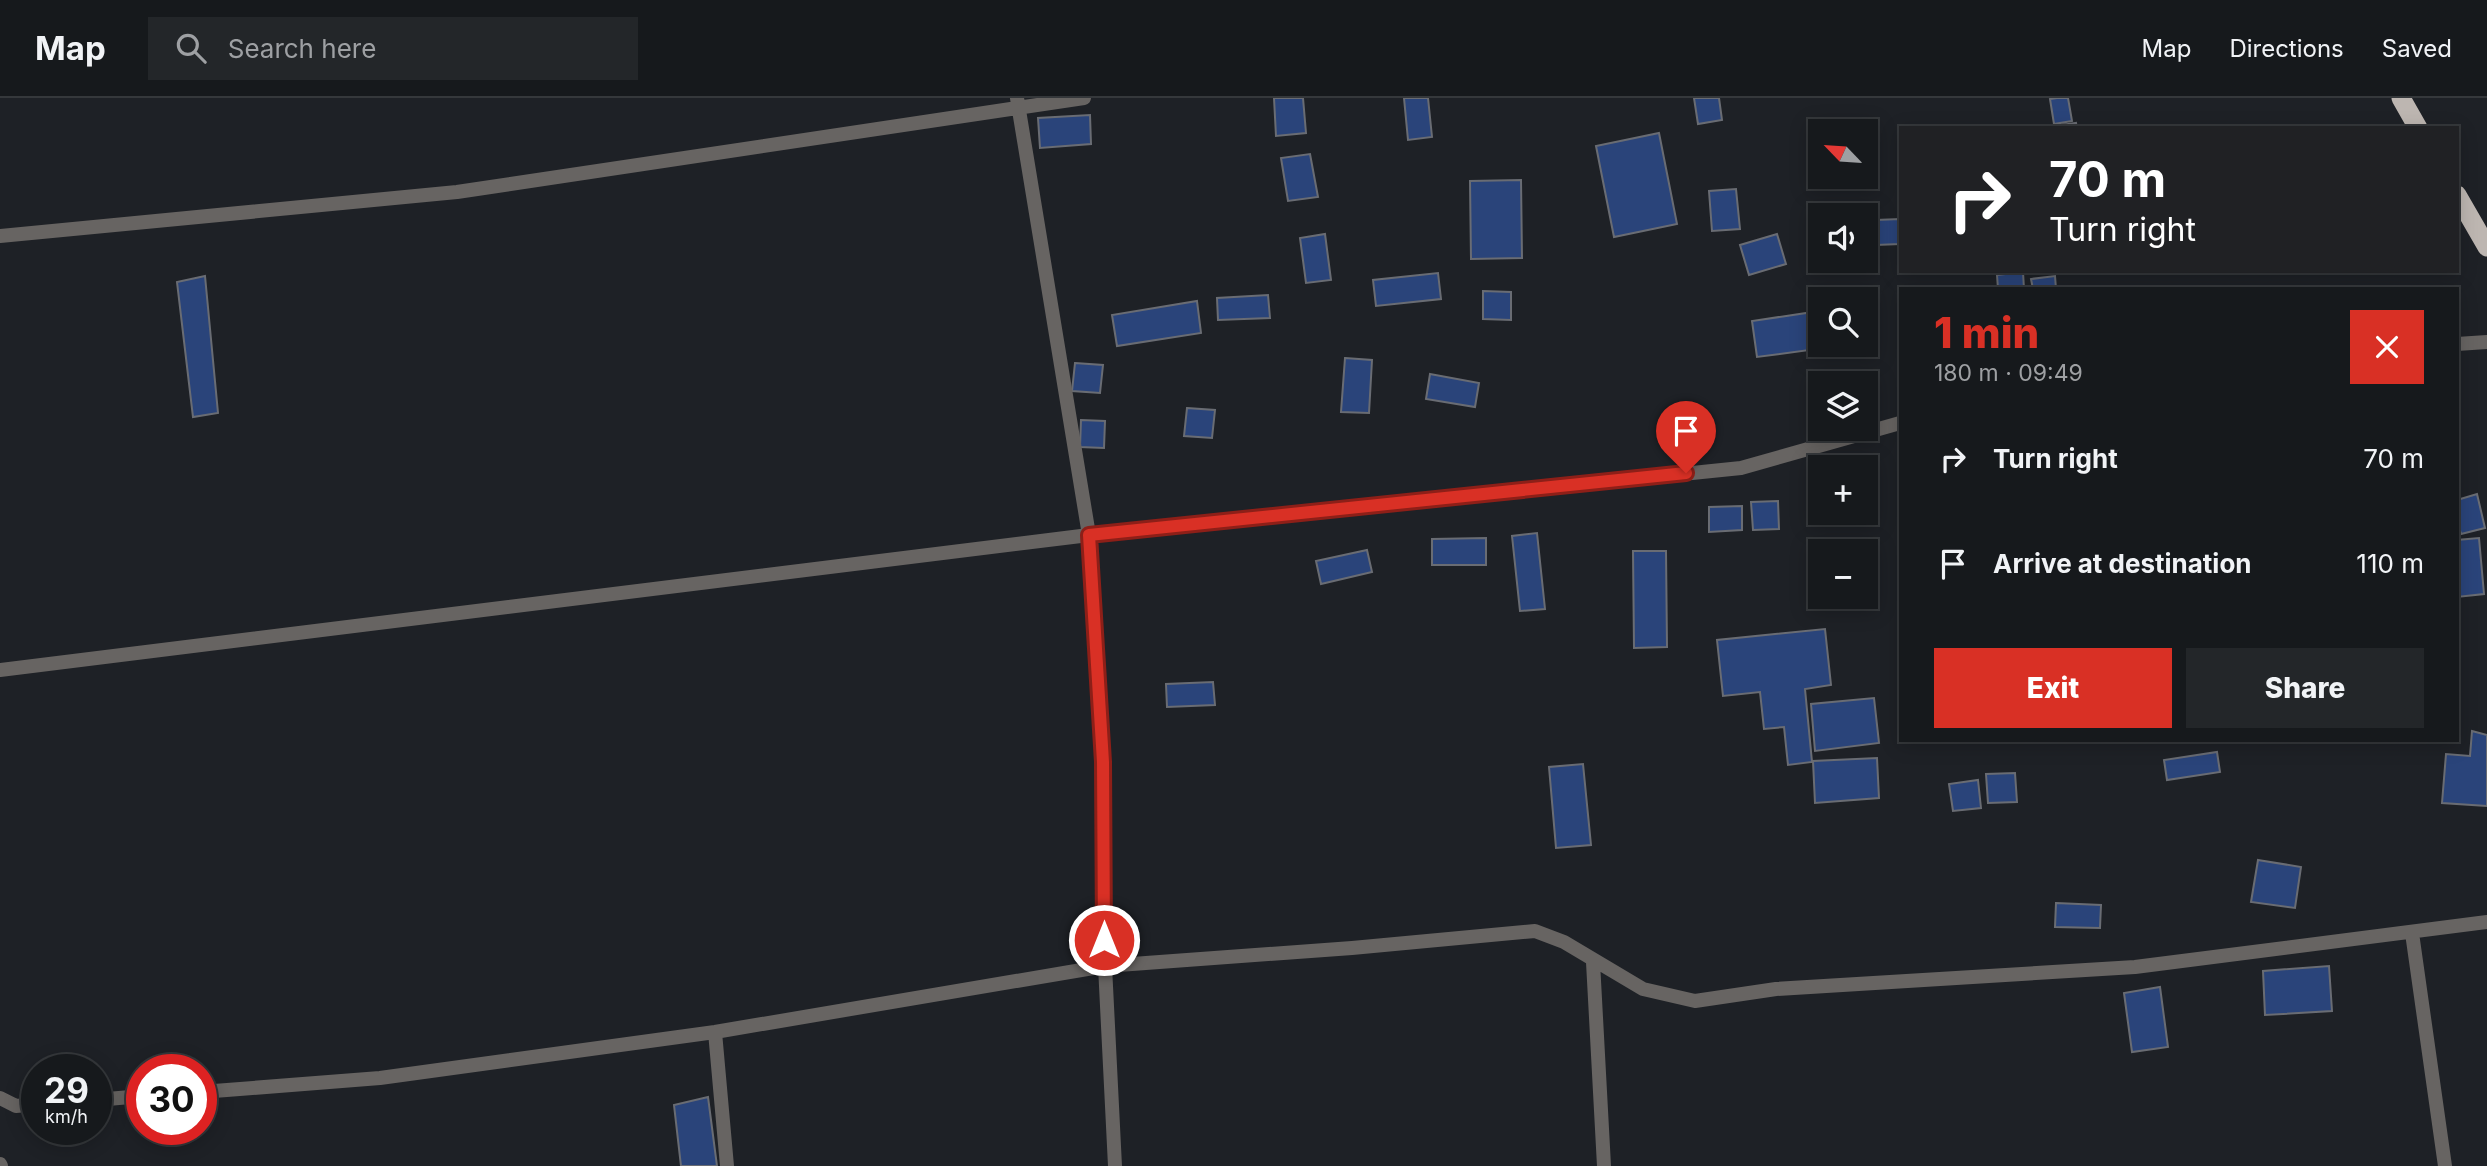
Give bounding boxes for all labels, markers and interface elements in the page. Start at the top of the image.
search box [148,17,638,80]
text: Map [35,28,106,68]
icon: search [172,29,210,67]
text: Search here [228,33,376,64]
text: Map [2142,34,2191,63]
text: Directions [2229,34,2344,63]
text: Saved [2382,34,2452,63]
north arrow [1808,119,1878,189]
map controls [1808,119,1878,609]
text: 70 m [2049,150,2166,209]
icon: right [1934,154,2025,245]
button: sound [1808,203,1878,273]
text: Turn right [2049,210,2196,249]
button: search [1808,287,1878,357]
text: 1 min [1934,307,2039,358]
button: close [2350,310,2424,384]
text: 180 m · 09:49 [1934,359,2083,387]
button: layers [1808,371,1878,441]
pin [1656,401,1716,473]
icon: arrive [1667,412,1705,450]
icon: right [1934,440,1972,478]
text: Turn right [1993,443,2118,474]
text: 70 m [2363,443,2424,474]
button: + [1808,455,1878,525]
button: − [1808,539,1878,609]
icon: arrive [1934,545,1972,583]
text: Arrive at destination [1993,548,2252,579]
text: 110 m [2356,548,2424,579]
button: Exit [1934,648,2172,728]
button: Share [2186,648,2424,728]
position arrow [1067,903,1141,977]
speed limit sign: 30 [126,1054,217,1145]
text: 29 [44,1069,89,1111]
text: km/h [45,1106,88,1127]

